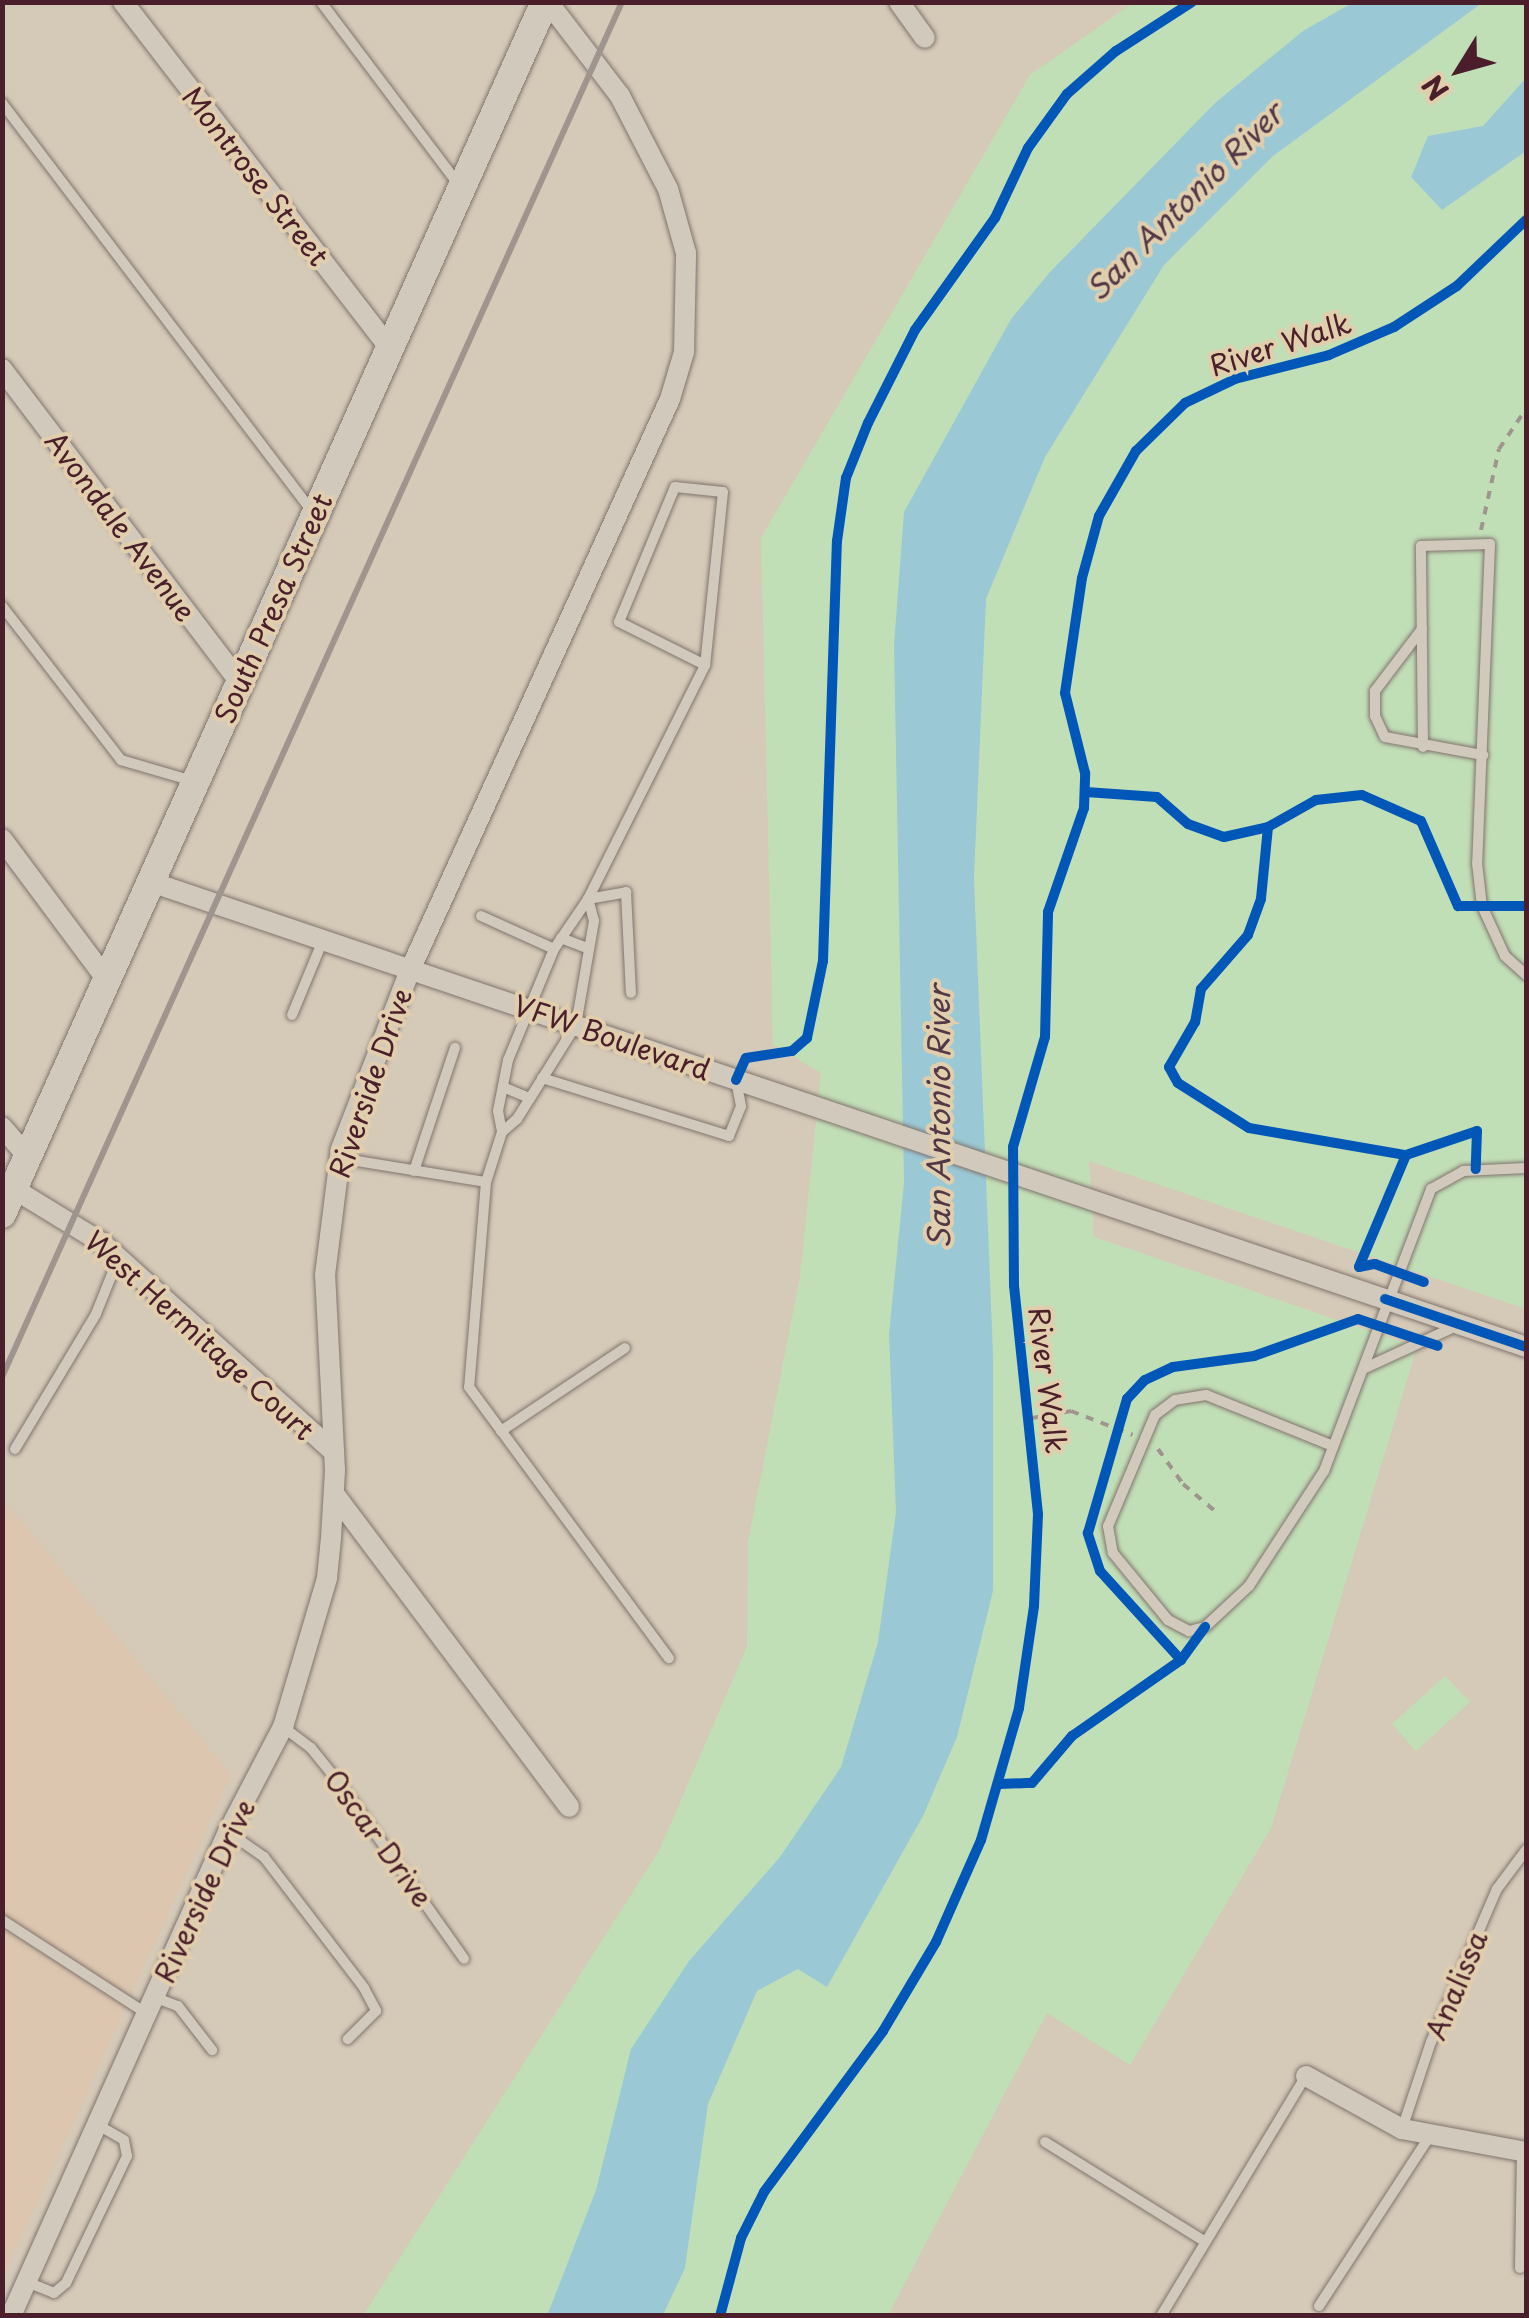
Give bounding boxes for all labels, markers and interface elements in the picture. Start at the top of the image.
north arrow [1409,20,1509,120]
text: N [1411,67,1458,110]
street label: Montrose Street [176,80,336,272]
water label: San Antonio River [1078,95,1290,307]
street label: River Walk [1204,305,1356,383]
street label: Avondale Avenue [38,424,204,628]
street label: South Presa Street [206,486,340,730]
street label: Riverside Drive [322,983,418,1183]
water label: San Antonio River [920,986,956,1248]
street label: VFW Boulevard [508,987,716,1087]
street label: West Hermitage Court [77,1222,323,1448]
street label: River Walk [1022,1304,1074,1456]
street label: Oscar Drive [318,1763,440,1913]
street label: Riverside Drive [147,1793,261,1989]
street label: Analissa [1418,1926,1494,2044]

